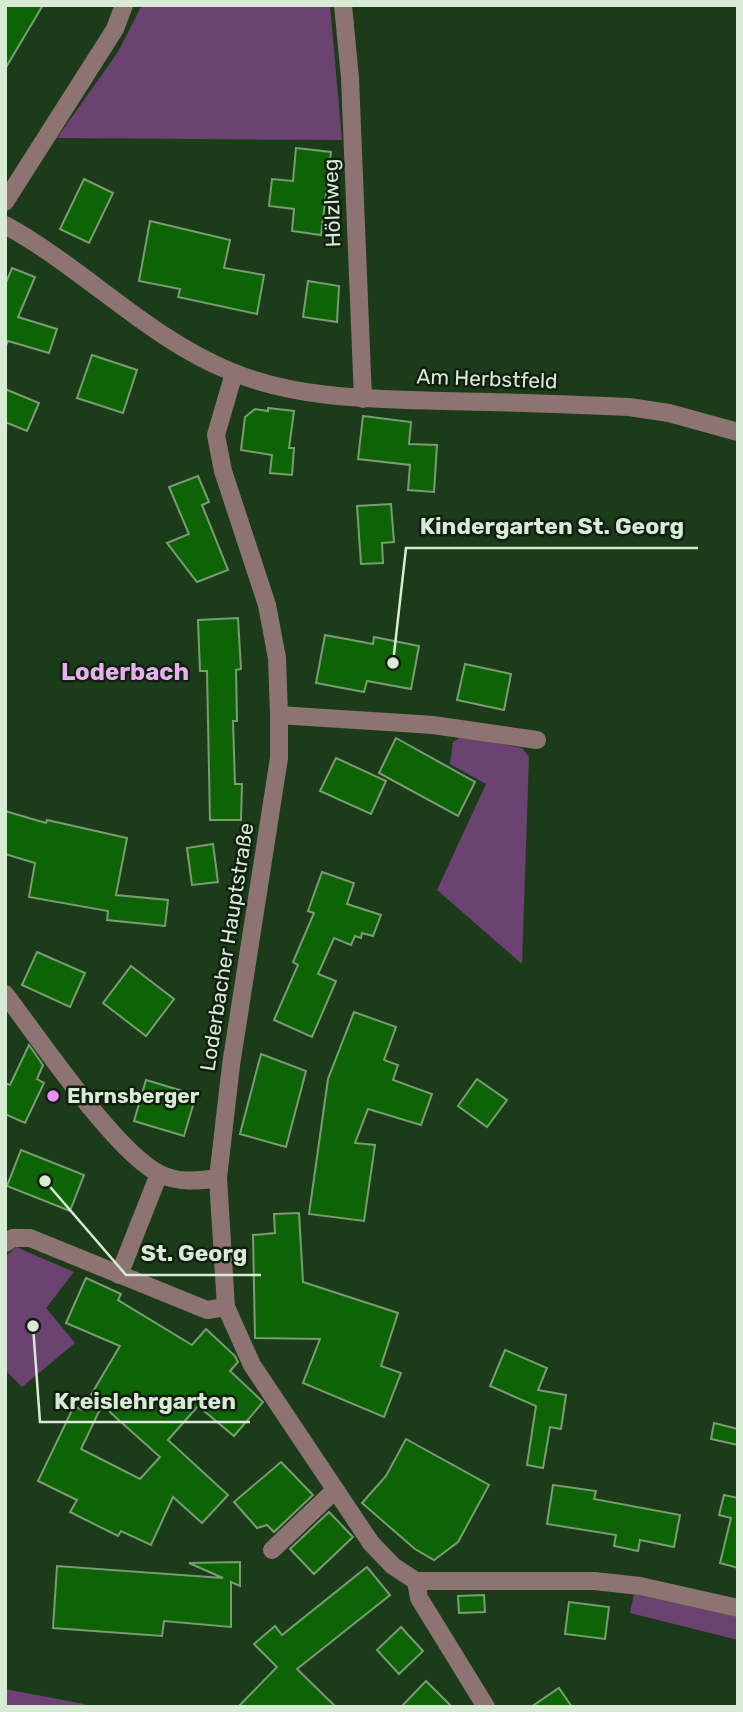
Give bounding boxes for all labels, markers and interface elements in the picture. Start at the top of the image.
street label: Hölzlweg [317,158,346,248]
street label: Am Herbstfeld [416,364,558,393]
callout: Kindergarten St. Georg [406,504,698,548]
text: Kindergarten St. Georg [420,512,684,540]
district label: Loderbach [61,658,189,686]
street label: Loderbacher Hauptstraße [195,821,258,1073]
place label: Ehrnsberger [67,1083,200,1108]
marker: Ehrnsberger [45,1088,61,1104]
callout: St. Georg [126,1231,261,1275]
text: St. Georg [141,1239,247,1267]
callout: Kreislehrgarten [40,1378,250,1422]
text: Kreislehrgarten [54,1387,236,1415]

